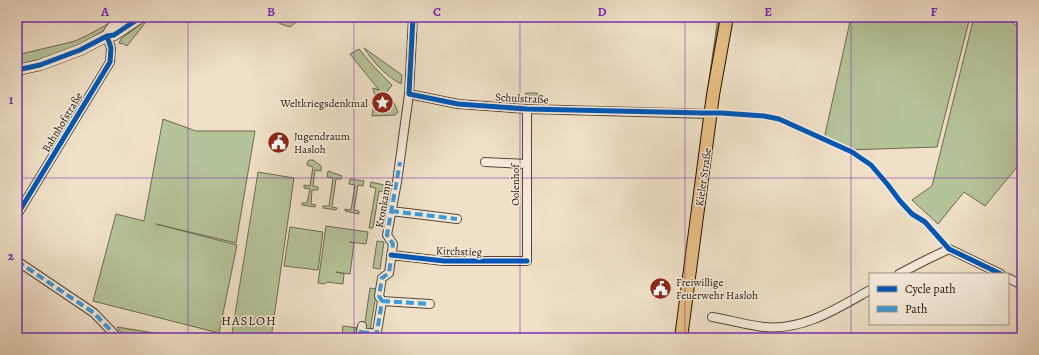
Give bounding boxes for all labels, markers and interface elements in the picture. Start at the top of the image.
text: A [100,3,110,20]
text: B [267,3,275,20]
text: C [433,3,441,20]
text: D [597,3,607,20]
text: E [764,3,772,20]
text: F [931,3,938,20]
street label: Bahnhofstraße [39,89,86,155]
place icon: Weltkriegsdenkmal [370,90,396,116]
street label: Schulstraße [495,90,549,107]
text: 1 [9,91,14,108]
place label: Weltkriegsdenkmal [280,96,368,111]
public building icon: Jugendraum Hasloh [266,129,292,155]
place label: Jugendraum Hasloh [294,129,350,157]
street label: Kieler Straße [692,147,715,207]
street label: Oolenhof [508,163,523,206]
street label: Kronkamp [372,179,395,229]
street label: Kirchstieg [436,243,483,260]
text: 2 [8,247,15,264]
legend [869,273,1009,325]
public building icon: Freiwillige Feuerwehr Hasloh [647,275,673,301]
place label: Freiwillige Feuerwehr Hasloh [676,275,758,303]
text: Cycle path [905,281,956,297]
text: Path [905,301,928,317]
district label: HASLOH [221,312,277,329]

